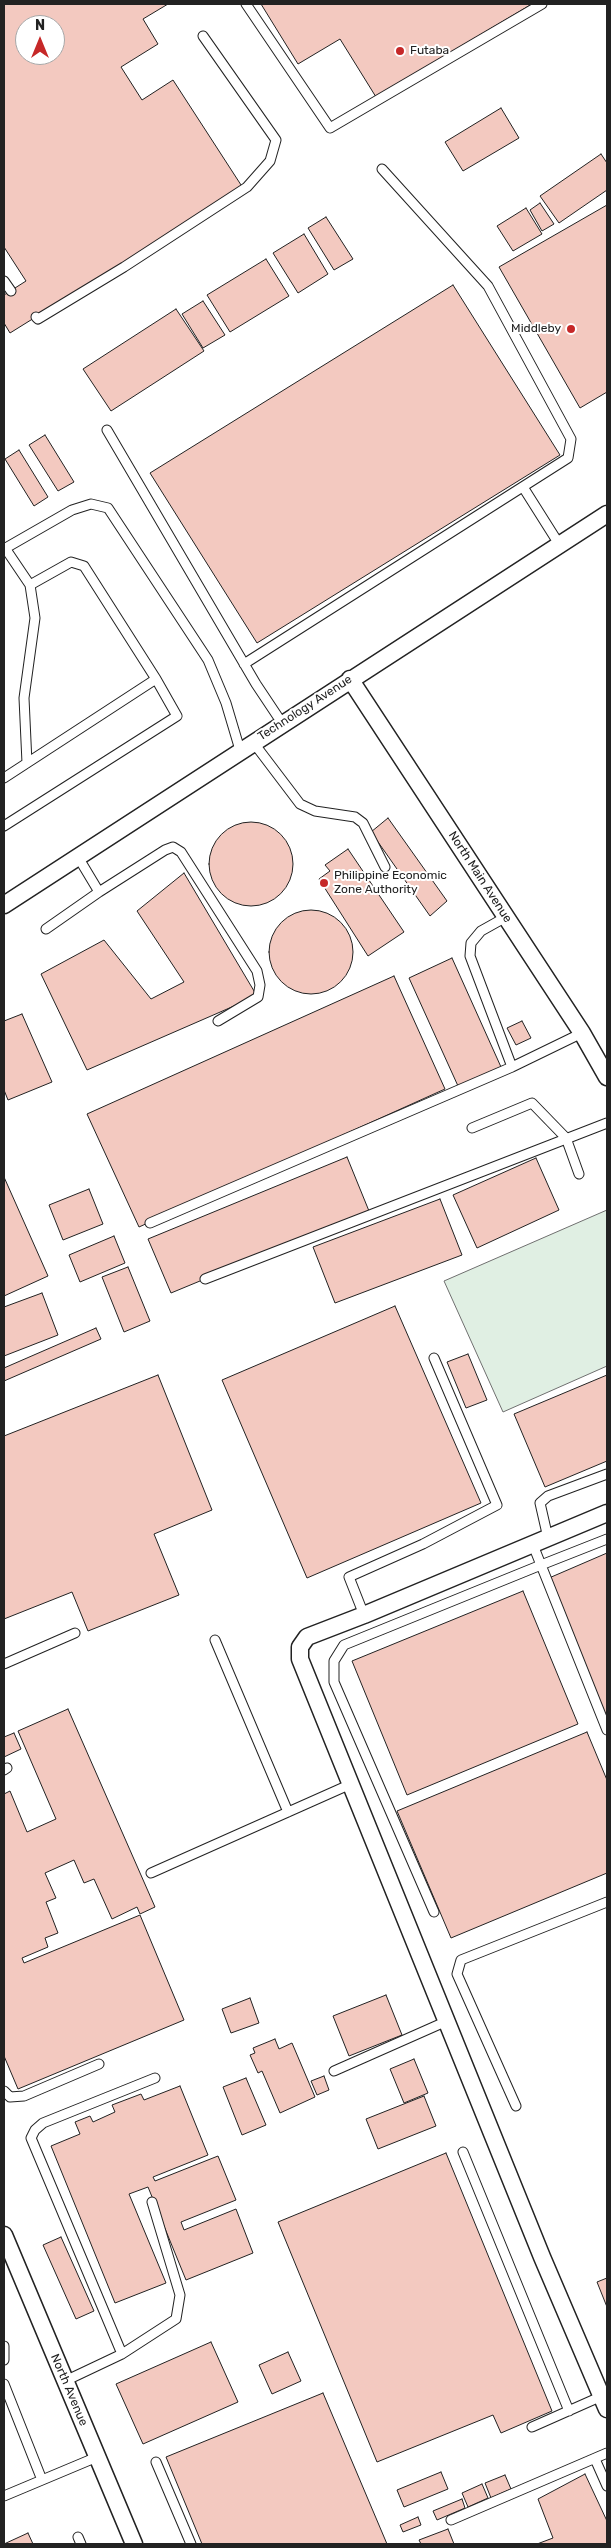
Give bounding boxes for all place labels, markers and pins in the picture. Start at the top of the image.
place label: Futaba [410,44,449,58]
marker: Futaba [394,45,406,57]
place label: Middleby [511,322,561,336]
marker: Middleby [565,323,577,335]
place label: Philippine Economic Zone Authority [334,869,447,897]
marker: Philippine Economic Zone Authority [318,877,330,889]

